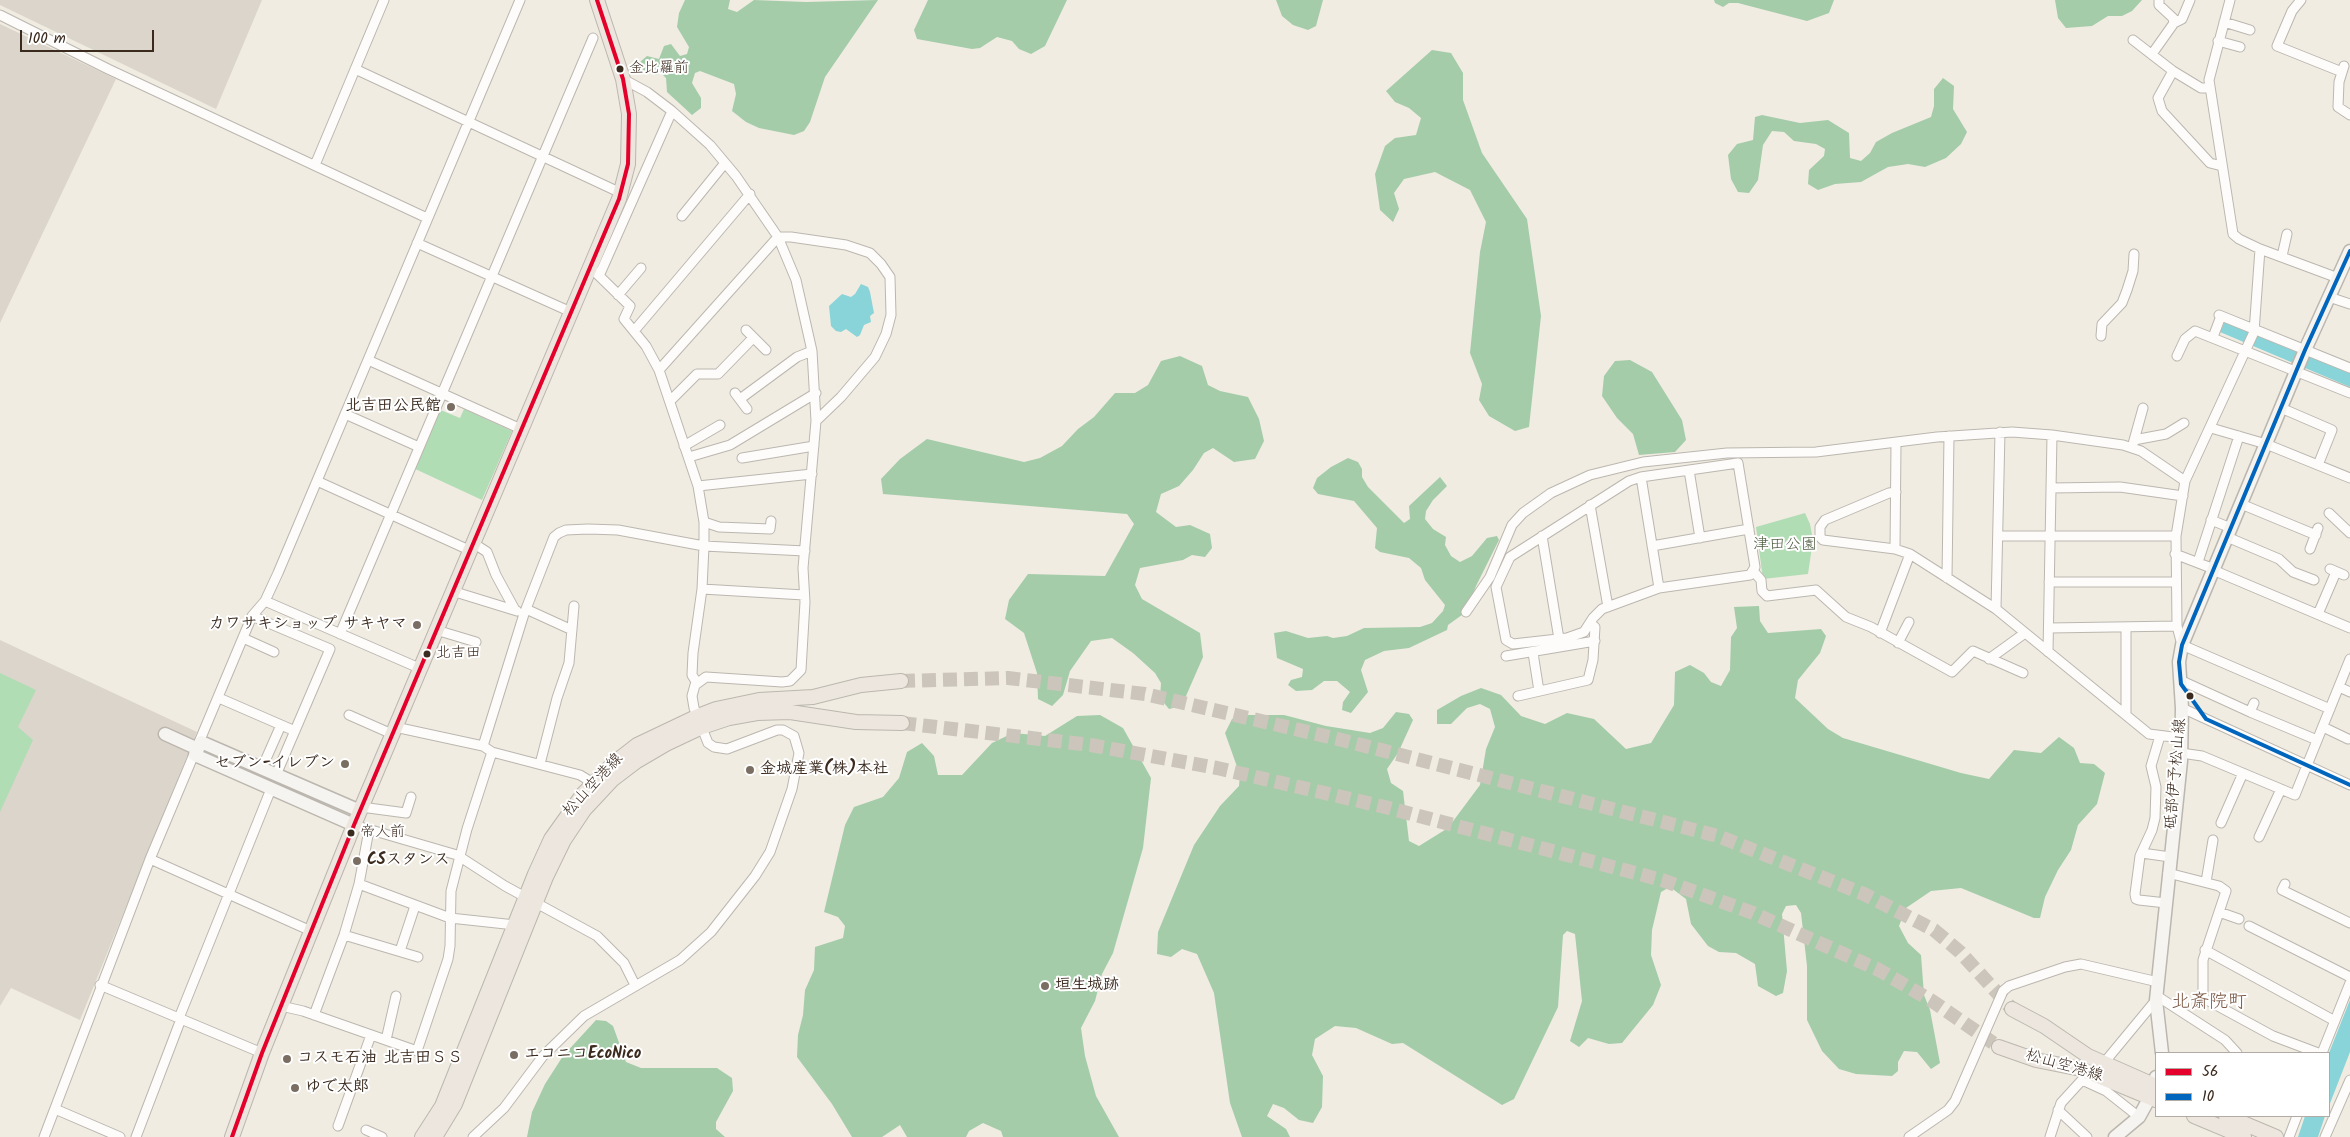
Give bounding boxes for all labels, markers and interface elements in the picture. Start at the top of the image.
scale bar [22,20,156,52]
text: 100 m [28,27,66,51]
place label: 金比羅前 [629,60,689,78]
marker: 金比羅前 [615,64,625,74]
place label: 北吉田公民館 [345,397,441,417]
marker: 北吉田公民館 [445,401,457,413]
park label: 津田公園 [1753,536,1817,556]
place label: カワサキショップ サキヤマ [209,615,407,635]
marker: カワサキショップ サキヤマ [411,619,423,631]
place label: 北吉田 [436,645,481,663]
marker: 北吉田 [422,649,432,659]
unlabelled marker [2185,691,2195,701]
street label: 砥部伊予松山線 [2163,717,2191,831]
street label: 松山空港線 [560,750,628,822]
place label: セブン-イレブン [215,754,335,774]
marker: セブン-イレブン [339,758,351,770]
place label: 金城産業(株)本社 [760,760,888,780]
marker: 金城産業(株)本社 [744,764,756,776]
place label: 帝人前 [360,824,405,842]
marker: 帝人前 [346,828,356,838]
place label: CSスタンス [367,851,450,871]
marker: CSスタンス [351,855,363,867]
place label: 垣生城跡 [1055,976,1119,996]
marker: 垣生城跡 [1039,980,1051,992]
district label: 北斎院町 [2171,993,2247,1015]
place label: エコニコEcoNico [524,1045,641,1065]
street label: 松山空港線 [2023,1047,2105,1087]
place label: コスモ石油 北吉田ＳＳ [297,1049,463,1069]
marker: エコニコEcoNico [508,1049,520,1061]
legend [2155,1052,2330,1117]
marker: コスモ石油 北吉田ＳＳ [281,1053,293,1065]
text: 56 [2202,1060,2218,1084]
place label: ゆで太郎 [305,1078,369,1098]
marker: ゆで太郎 [289,1082,301,1094]
text: 10 [2202,1085,2214,1109]

